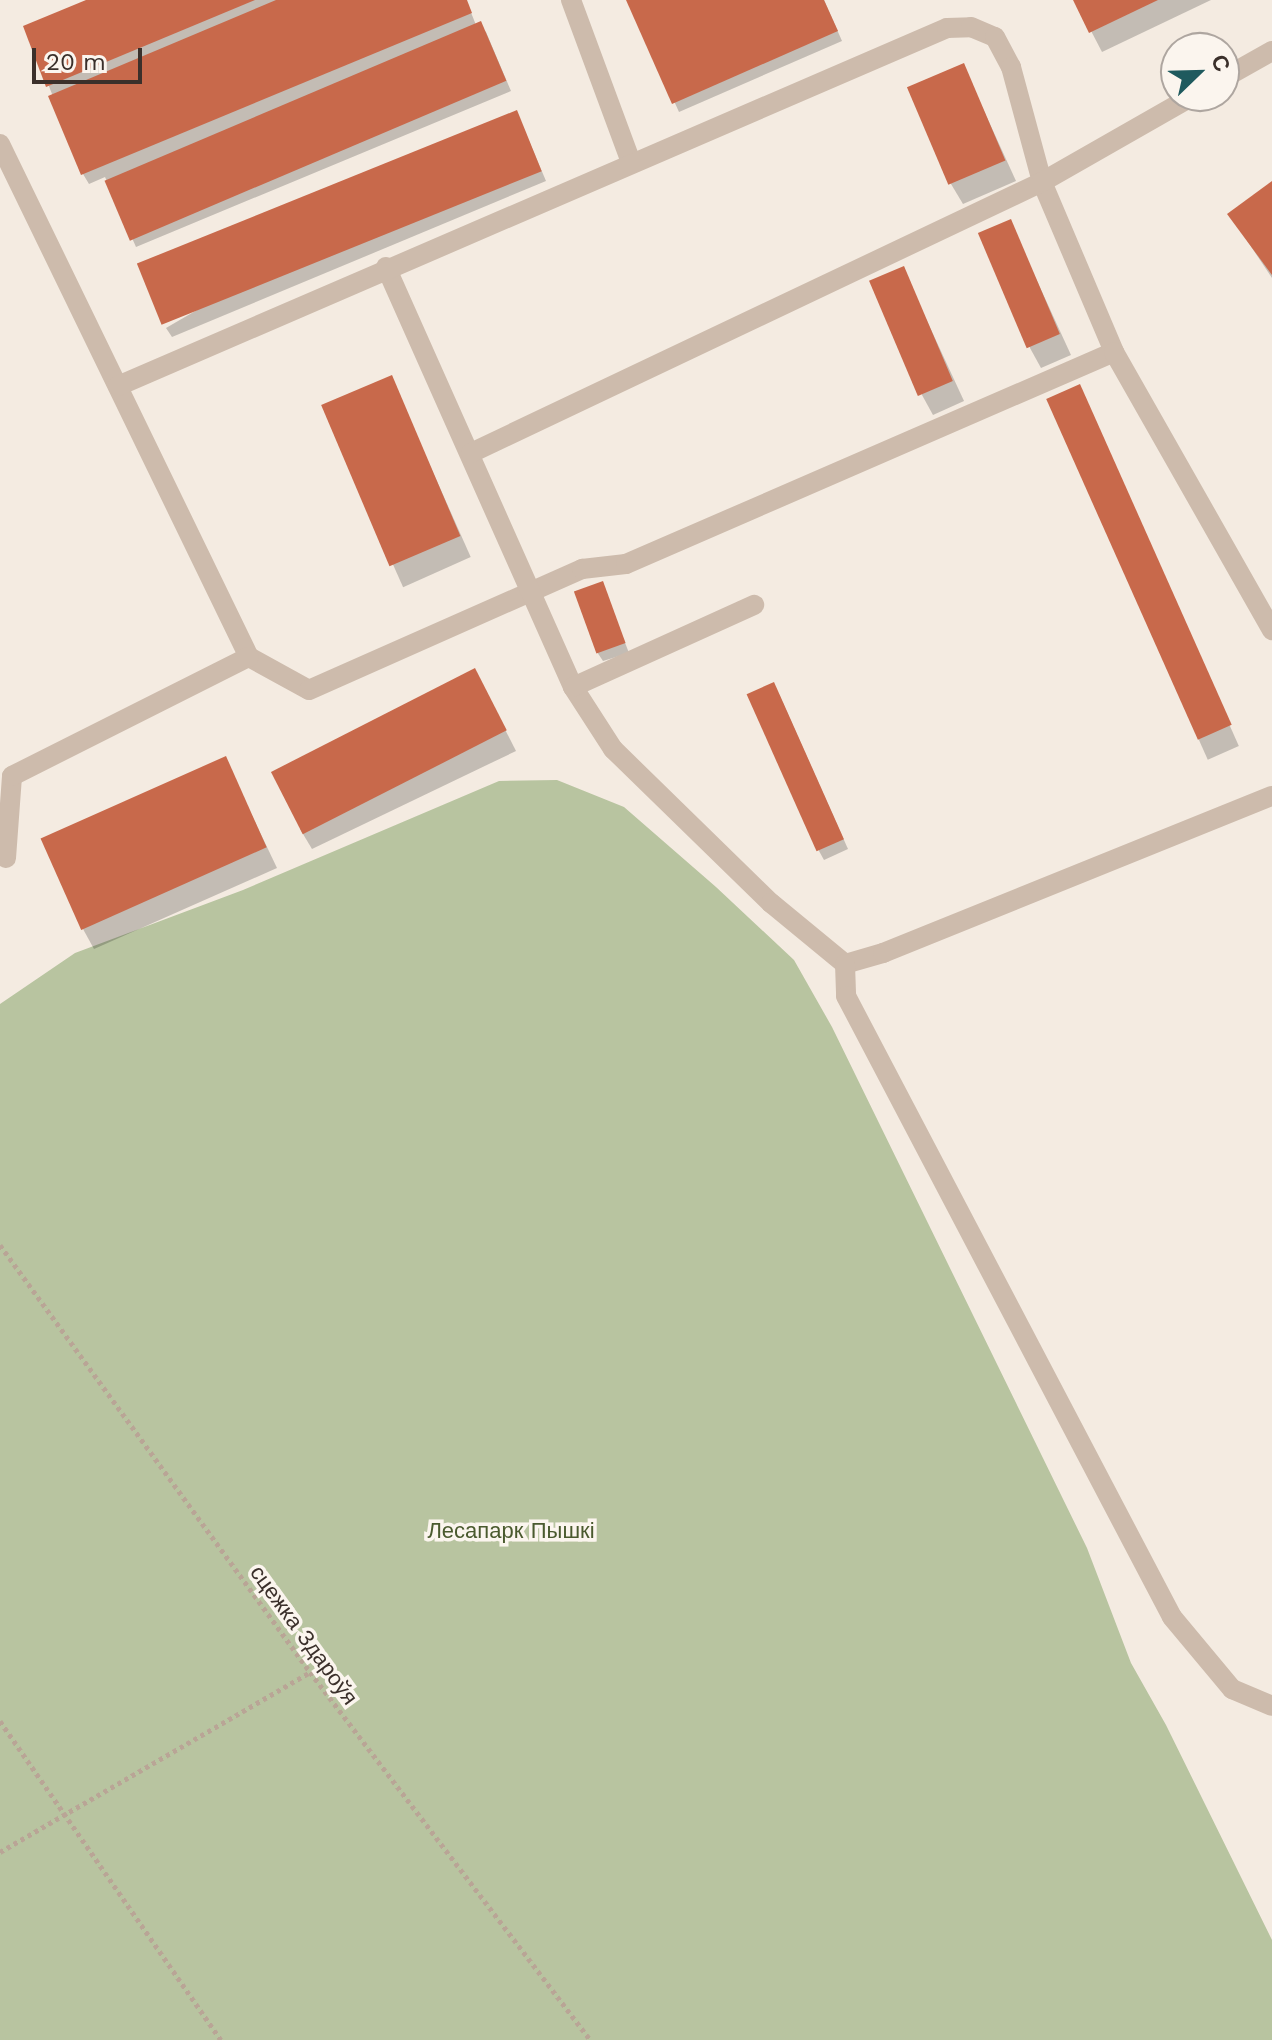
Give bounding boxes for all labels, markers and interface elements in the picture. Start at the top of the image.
scale bar [36,32,146,82]
north arrow [1160,32,1240,112]
text: 20 m [46,48,106,76]
text: С [1206,51,1235,75]
park label: Лесапарк Пышкі [427,1518,595,1544]
street label: сцежка Здароўя [245,1560,363,1710]

